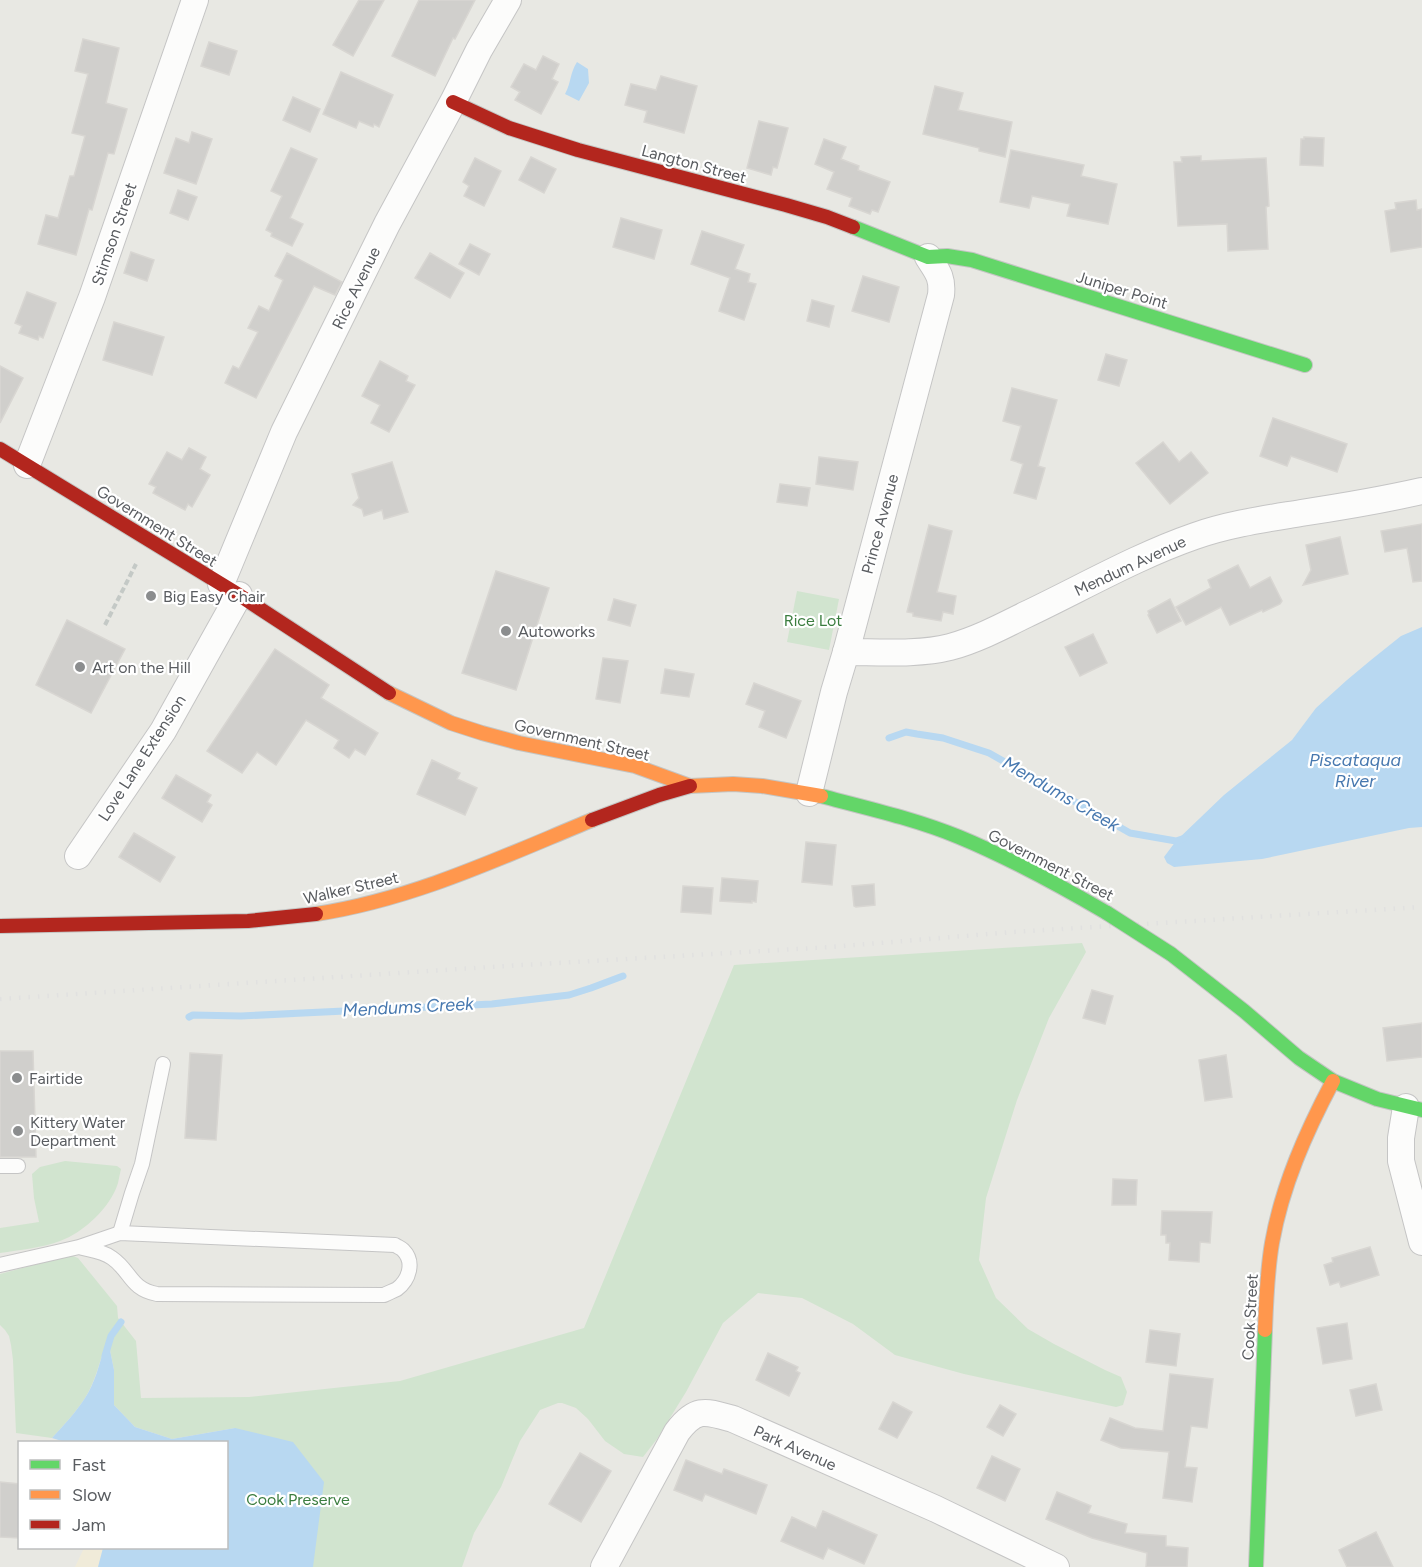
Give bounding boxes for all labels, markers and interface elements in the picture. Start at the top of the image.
street label: Langton Street [639,141,749,187]
street label: Stimson Street [87,180,141,288]
street label: Rice Avenue [328,244,384,332]
street label: Juniper Point [1074,267,1170,313]
street label: Prince Avenue [858,472,903,576]
street label: Government Street [93,481,221,571]
street label: Mendum Avenue [1071,532,1189,600]
place label: Big Easy Chair [163,587,266,606]
marker: Big Easy Chair [144,589,158,603]
park label: Rice Lot [784,611,842,630]
place label: Autoworks [518,622,595,641]
marker: Autoworks [499,624,513,638]
place label: Art on the Hill [92,658,191,677]
marker: Art on the Hill [73,660,87,674]
street label: Love Lane Extension [94,691,190,825]
street label: Government Street [512,715,652,765]
water label: Piscataqua River [1309,749,1402,792]
water label: Mendums Creek [999,752,1125,837]
street label: Government Street [985,825,1117,905]
street label: Walker Street [302,868,400,908]
water label: Mendums Creek [342,993,475,1021]
place label: Fairtide [29,1069,83,1088]
marker: Fairtide [10,1071,24,1085]
place label: Kittery Water Department [30,1113,126,1150]
marker: Kittery Water Department [11,1124,25,1138]
street label: Cook Street [1238,1273,1262,1361]
street label: Park Avenue [751,1421,840,1475]
legend [18,1441,228,1549]
text: Fast [72,1454,106,1476]
text: Slow [72,1484,111,1506]
park label: Cook Preserve [246,1490,350,1509]
text: Jam [72,1514,106,1536]

